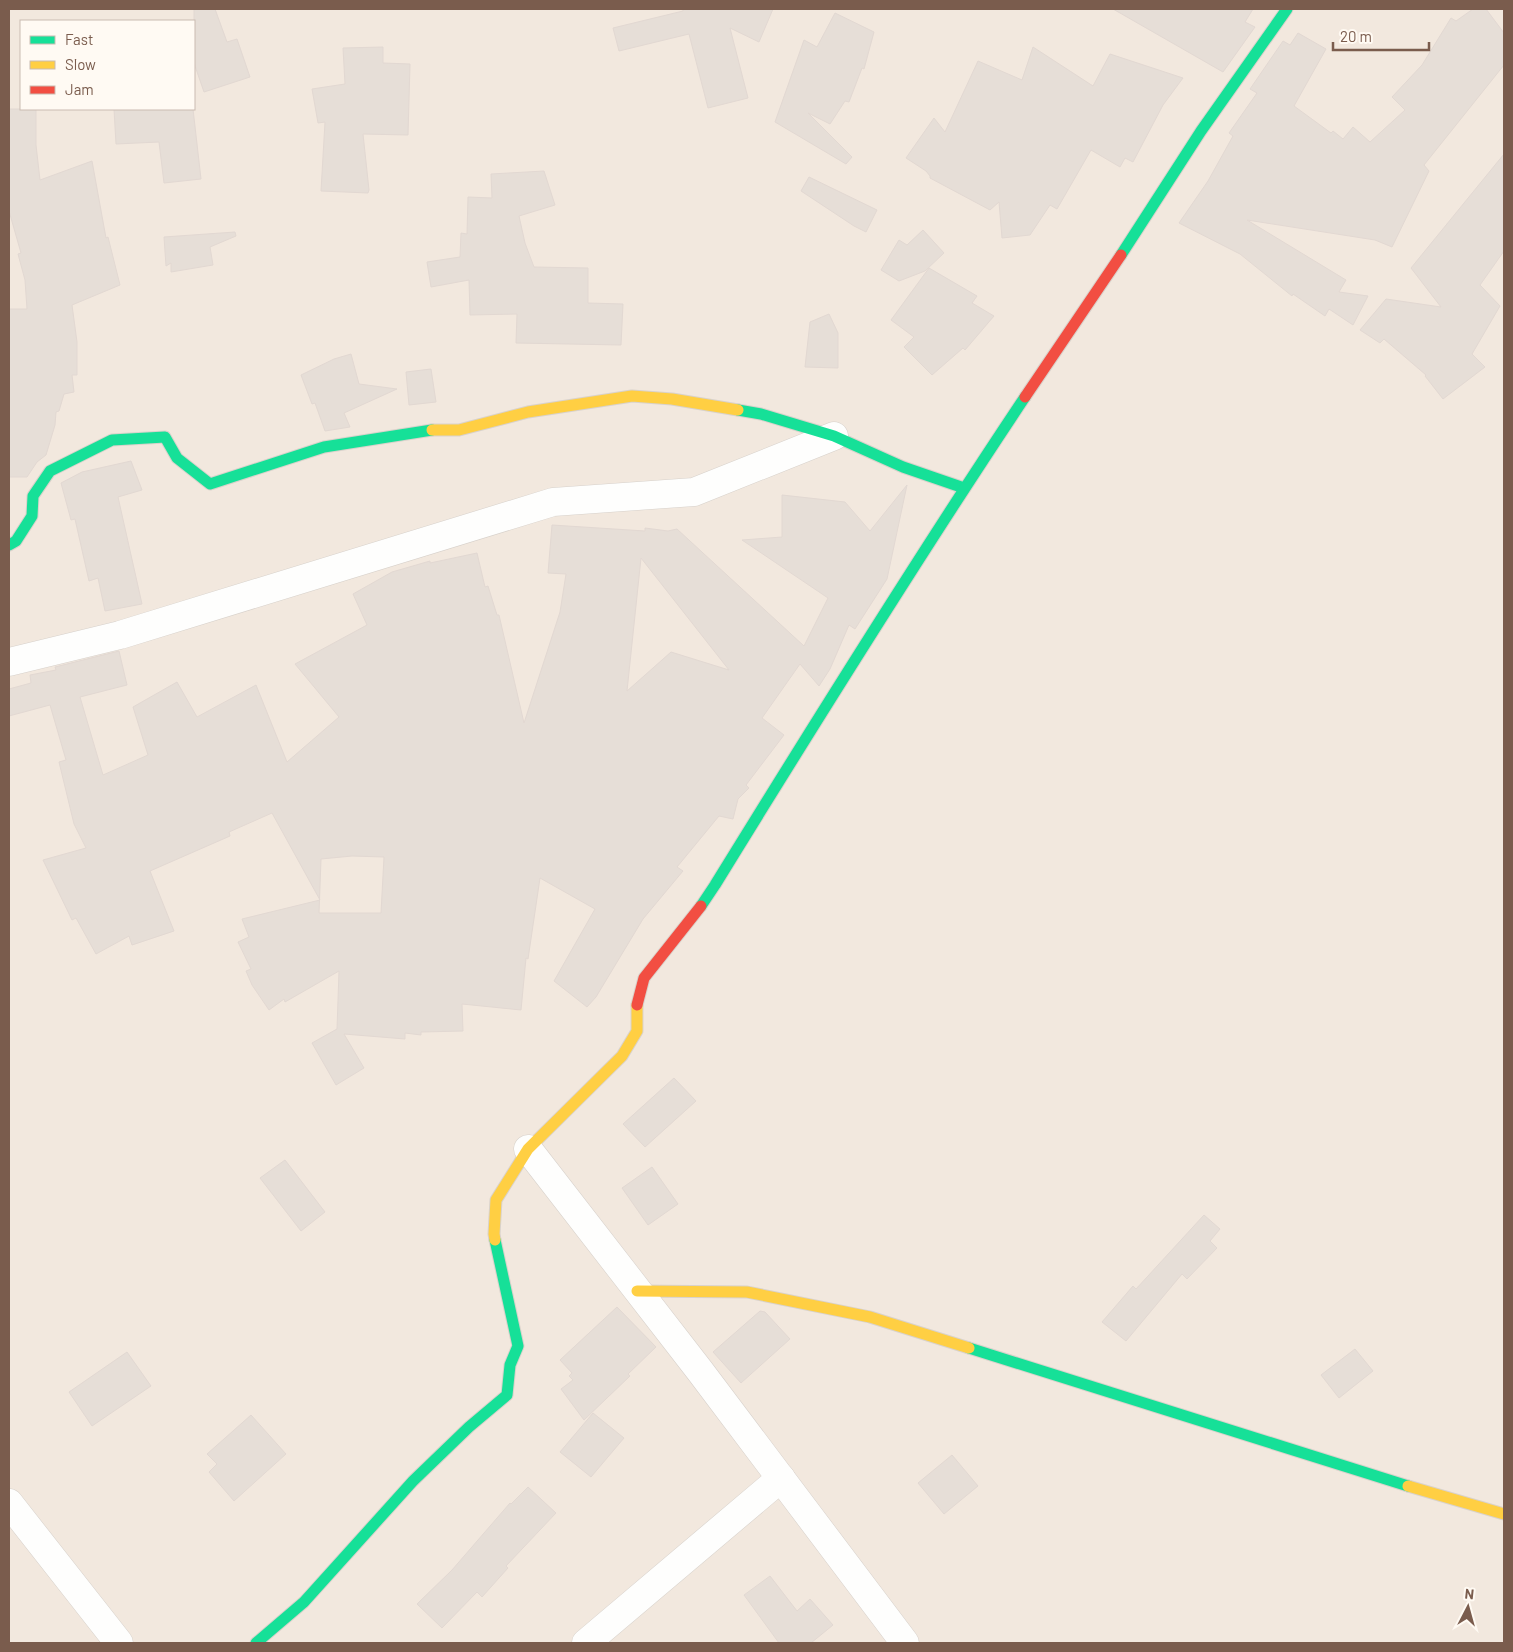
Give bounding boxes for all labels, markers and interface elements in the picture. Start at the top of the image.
legend [20,20,195,110]
scale bar [1333,20,1429,52]
text: 20 m [1340,27,1372,45]
text: Fast [65,30,93,48]
text: Slow [65,55,96,73]
text: Jam [65,80,94,98]
north arrow [1443,1582,1493,1632]
text: N [1464,1585,1475,1603]

